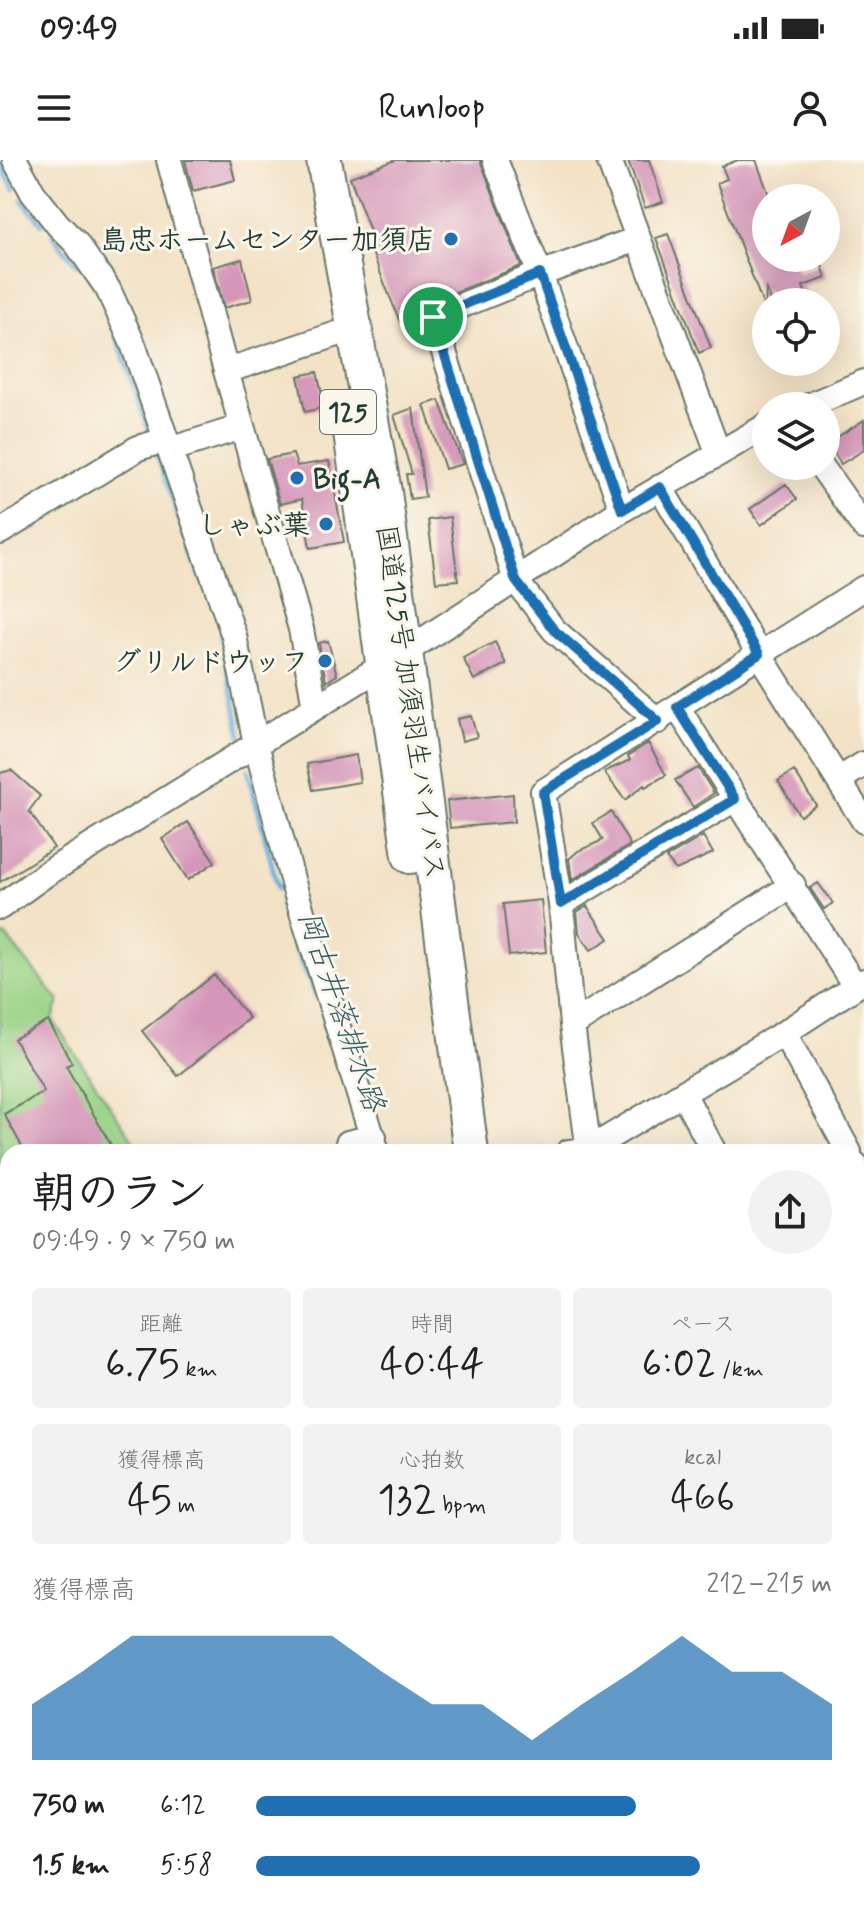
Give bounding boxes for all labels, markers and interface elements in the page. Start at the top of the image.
text: 09:49 [40,9,118,48]
text: Runloop [378,85,486,132]
icon: menu [32,86,76,130]
icon: person [788,86,832,130]
north arrow [752,184,840,272]
map controls [752,184,840,480]
place label: 島忠ホームセンター加須店 [100,223,435,260]
marker: 島忠ホームセンター加須店 [442,230,460,248]
pin [399,283,467,351]
button: locate [752,288,840,376]
icon: arrive [411,295,455,339]
road number: 125 [320,390,376,434]
button: layers [752,392,840,480]
place label: Big-A [313,462,381,502]
marker: Big-A [288,469,306,487]
place label: しゃぶ葉 [198,508,310,545]
marker: しゃぶ葉 [317,515,335,533]
street label: 国道125号 加須羽生バイパス [366,523,453,882]
place label: グリルドウッフ [113,645,309,682]
marker: グリルドウッフ [316,652,334,670]
water label: 岡古井落排水路 [288,906,394,1119]
text: 朝のラン [32,1166,208,1224]
button: share [748,1170,832,1254]
text: 09:49 · 9 × 750 m [32,1225,235,1259]
text: 距離 [139,1311,183,1339]
text: 時間 [410,1311,454,1339]
text: ペース [670,1311,735,1339]
text: 6.75 [105,1339,180,1391]
text: 40:44 [380,1339,484,1391]
text: 6:02 [642,1339,716,1391]
text: km [180,1356,218,1384]
text: /km [716,1356,764,1384]
text: kcal [684,1444,721,1472]
text: 獲得標高 [117,1447,205,1475]
text: 心拍数 [399,1447,465,1475]
text: 466 [671,1472,735,1524]
text: 45 [127,1475,172,1527]
text: 132 [378,1475,436,1527]
text: m [172,1492,195,1520]
text: bpm [436,1492,486,1520]
text: 212–215 m [706,1568,832,1602]
text: 獲得標高 [32,1574,136,1608]
text: 750 m [32,1789,105,1823]
text: 6:12 [160,1789,206,1823]
text: 1.5 km [32,1849,110,1883]
text: 5:58 [160,1849,212,1883]

